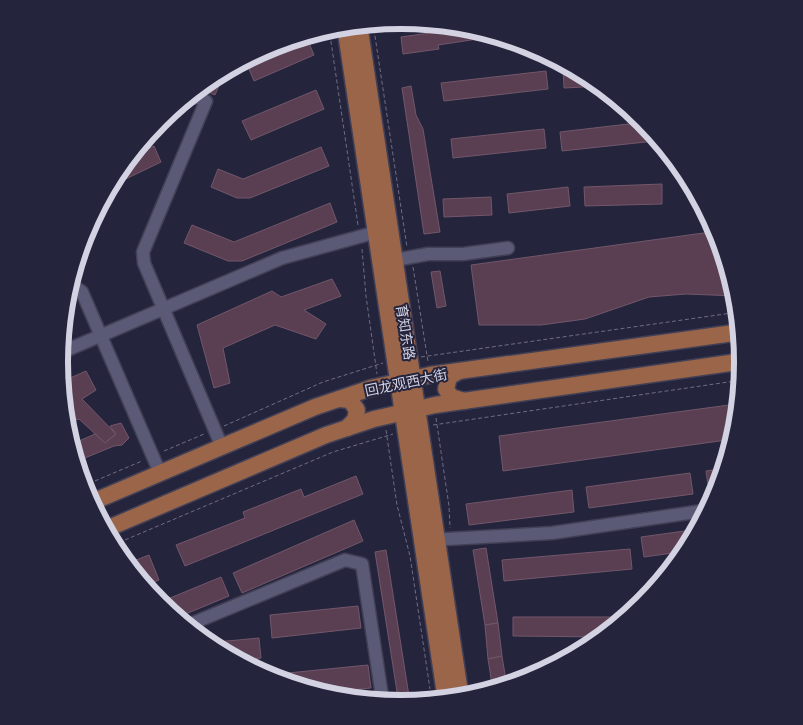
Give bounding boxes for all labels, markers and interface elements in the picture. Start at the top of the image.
street label: 育知东路 [392,303,420,361]
street label: 回龙观西大街 [363,364,449,400]

